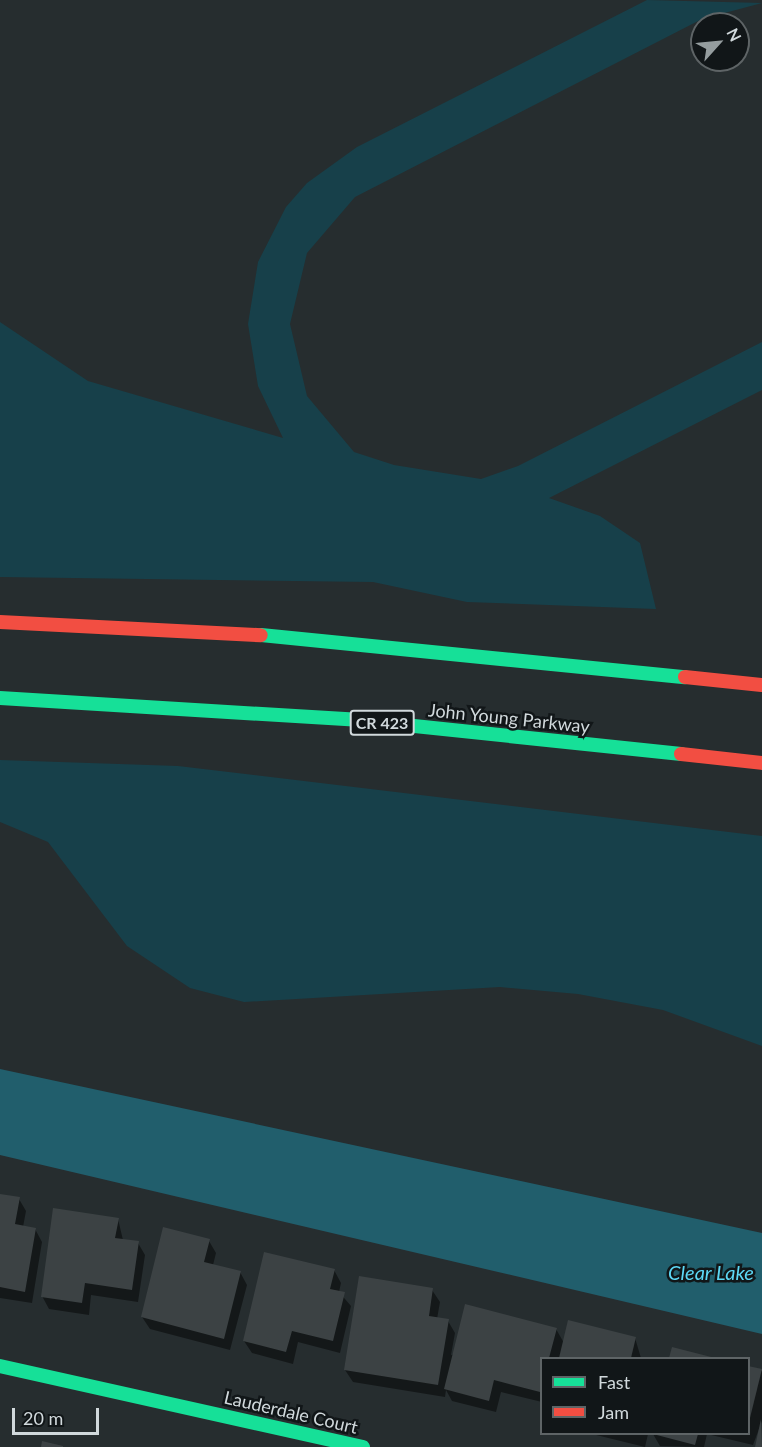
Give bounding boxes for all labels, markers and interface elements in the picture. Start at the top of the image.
north arrow [690,12,750,72]
text: N [723,25,746,44]
street label: John Young Parkway [427,699,591,737]
road number: CR 423 [349,710,415,736]
water label: Clear Lake [668,1260,754,1284]
legend [540,1357,750,1435]
text: Fast [598,1371,630,1393]
street label: Lauderdale Court [222,1386,360,1438]
scale bar [15,1396,102,1434]
text: Jam [598,1401,629,1423]
text: 20 m [23,1407,63,1429]

